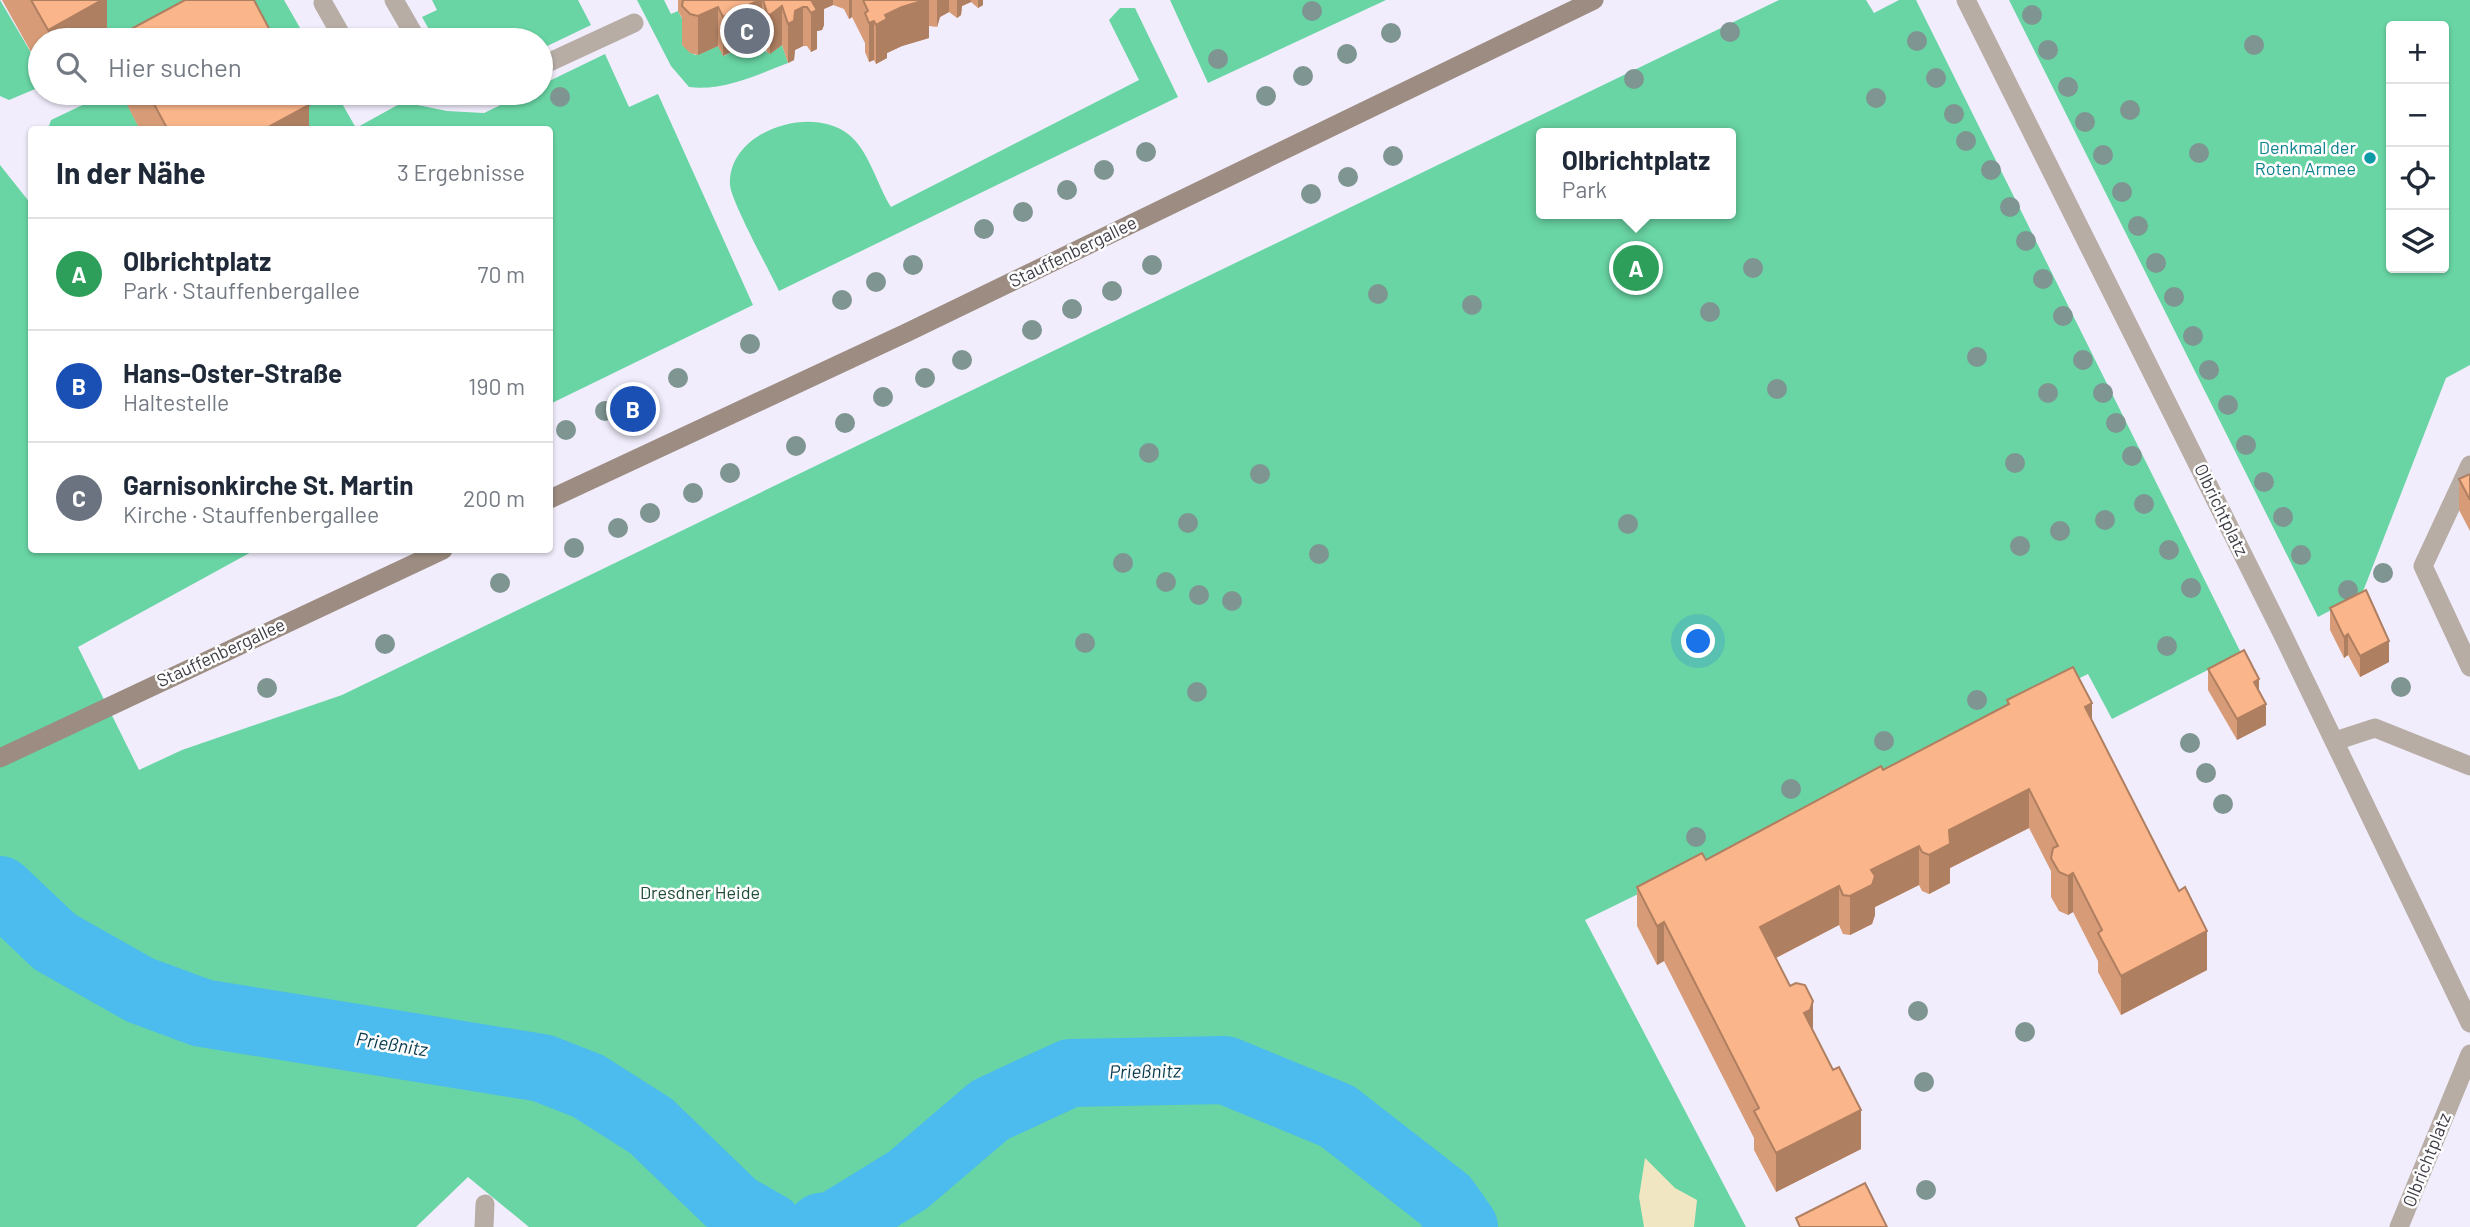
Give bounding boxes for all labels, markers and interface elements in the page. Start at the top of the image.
pin: C [724,5,770,57]
map controls [2386,21,2449,273]
button: + [2386,21,2449,84]
search box [28,28,553,105]
icon: search [52,48,90,86]
text: Hier suchen [108,51,242,82]
button: − [2386,84,2449,147]
popup [1536,128,1736,219]
place label: Denkmal der Roten Armee [2255,136,2356,179]
text: Olbrichtplatz [1562,144,1710,175]
button: locate [2386,147,2449,210]
marker: Denkmal der Roten Armee [2362,150,2378,166]
text: In der Nähe [56,154,206,190]
text: 3 Ergebnisse [397,158,525,186]
text: Park [1562,175,1607,203]
button: layers [2386,210,2449,273]
street label: Stauffenbergallee [1005,211,1140,291]
pin: A [1613,242,1659,294]
text: Olbrichtplatz [123,245,271,276]
text: A [71,260,87,288]
text: 70 m [478,260,525,288]
text: Park · Stauffenbergallee [123,276,360,304]
text: Hans-Oster-Straße [123,357,342,388]
text: B [72,372,86,400]
text: 190 m [468,372,525,400]
pin: B [610,383,656,435]
text: Haltestelle [123,388,229,416]
street label: Olbrichtplatz [2190,460,2254,559]
text: Garnisonkirche St. Martin [123,469,413,500]
text: C [72,484,86,512]
text: 200 m [463,484,525,512]
text: Kirche · Stauffenbergallee [123,500,379,528]
street label: Stauffenbergallee [153,613,288,691]
your location [1681,624,1715,658]
park label: Dresdner Heide [640,881,760,903]
water label: Prießnitz [355,1027,430,1061]
water label: Prießnitz [1109,1058,1182,1083]
street label: Olbrichtplatz [2397,1109,2455,1210]

